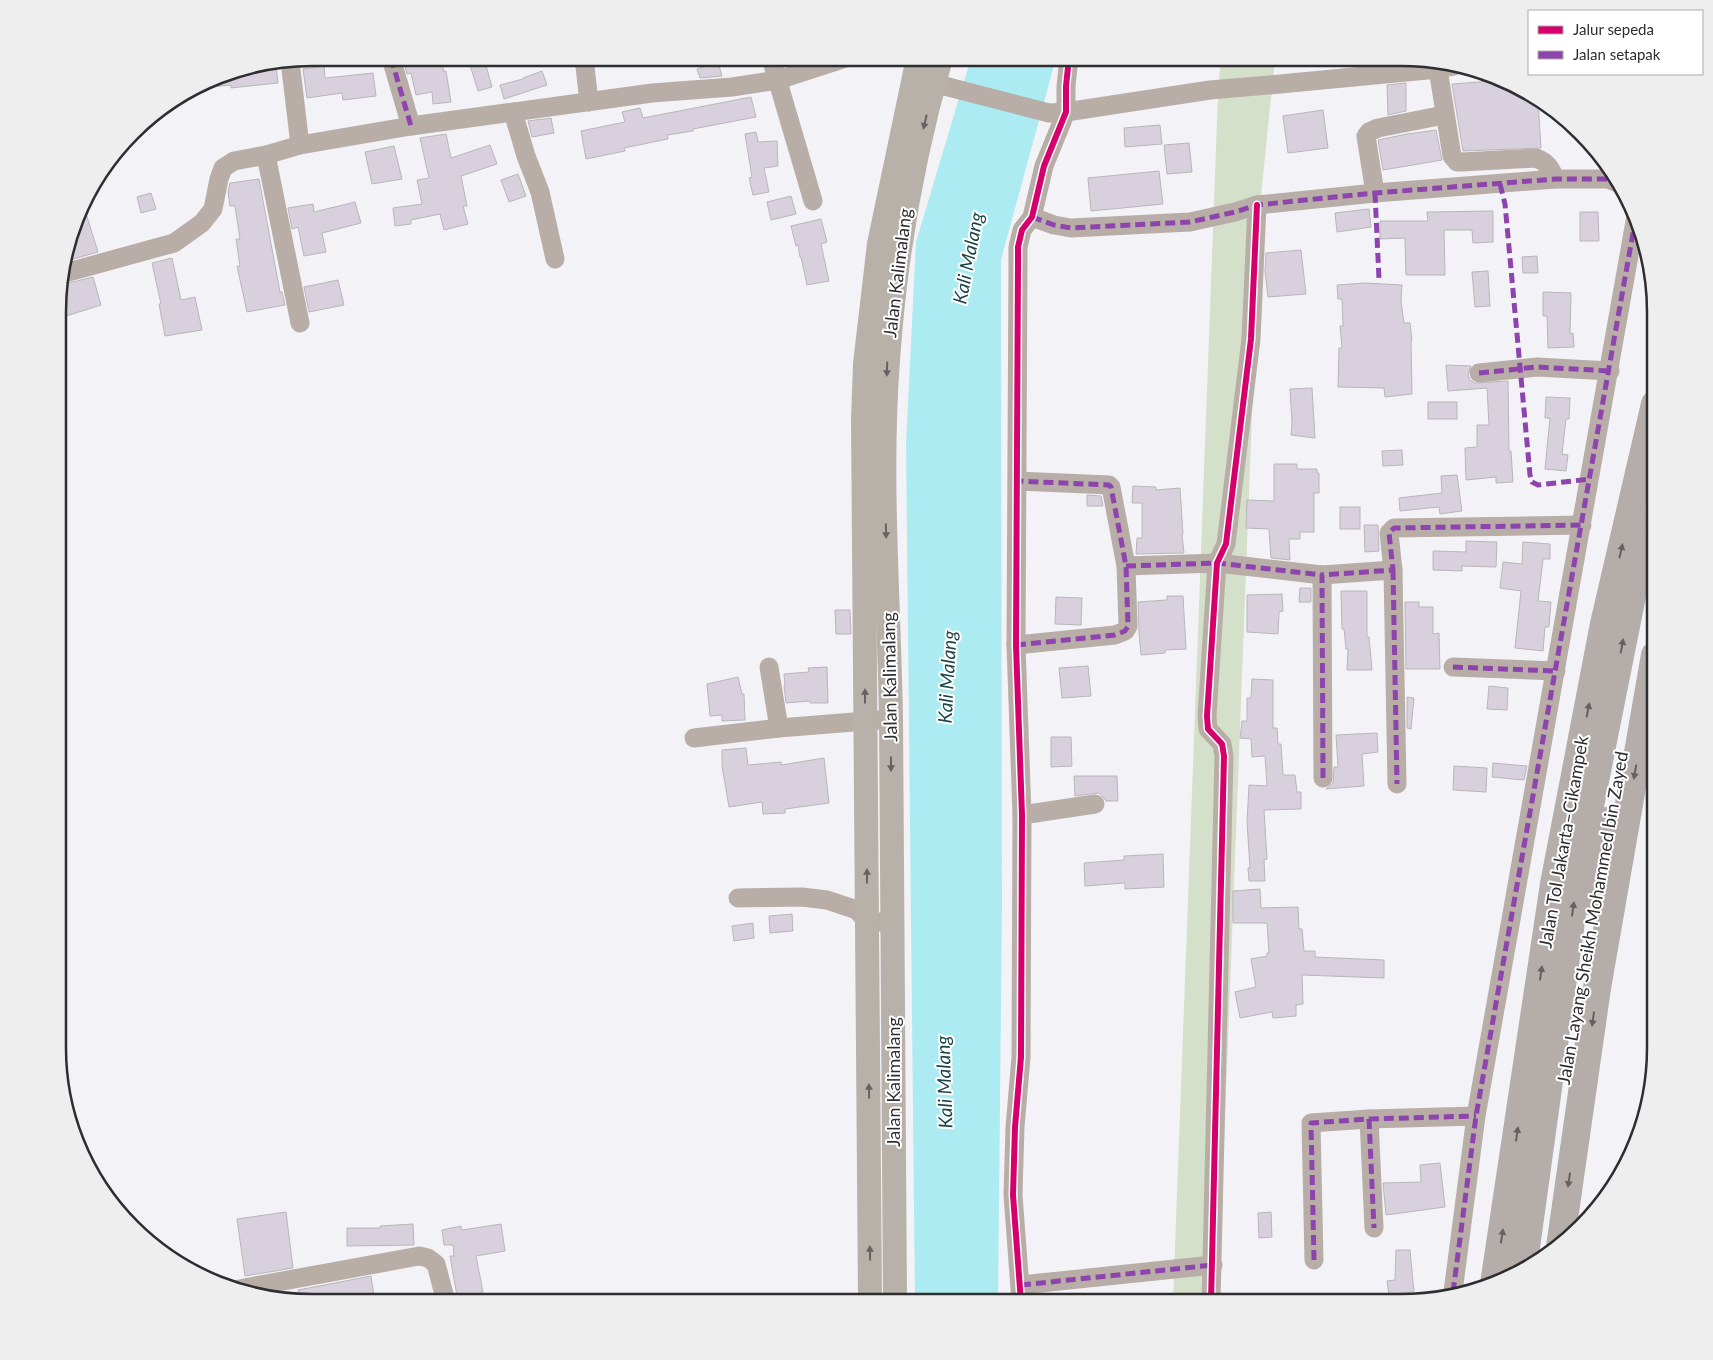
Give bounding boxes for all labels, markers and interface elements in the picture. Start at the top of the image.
legend [1528,10,1703,75]
text: Jalur sepeda [1573,20,1654,38]
text: Jalan setapak [1573,45,1661,63]
one-way arrow [921,115,929,130]
street label: Jalan Kalimalang [878,207,916,339]
water label: Kali Malang [947,209,988,306]
one-way arrow [883,361,891,377]
one-way arrow [883,524,891,540]
one-way arrow [1617,543,1625,558]
street label: Jalan Kalimalang [877,612,901,742]
water label: Kali Malang [933,629,960,724]
one-way arrow [1618,638,1626,653]
one-way arrow [861,688,869,704]
one-way arrow [1584,702,1592,717]
street label: Jalan Tol Jakarta–Cikampek [1534,733,1593,950]
street label: Jalan Layang Sheikh Mohammed bin Zayed [1552,750,1632,1086]
one-way arrow [887,756,895,772]
one-way arrow [1631,765,1639,781]
one-way arrow [863,868,871,884]
one-way arrow [1569,900,1577,916]
one-way arrow [1537,965,1545,981]
one-way arrow [1588,1011,1596,1027]
street label: Jalan Kalimalang [882,1017,904,1147]
water label: Kali Malang [930,1034,957,1129]
one-way arrow [864,1083,872,1099]
one-way arrow [1513,1126,1521,1142]
one-way arrow [1565,1172,1573,1188]
one-way arrow [1498,1227,1506,1243]
one-way arrow [866,1245,874,1261]

